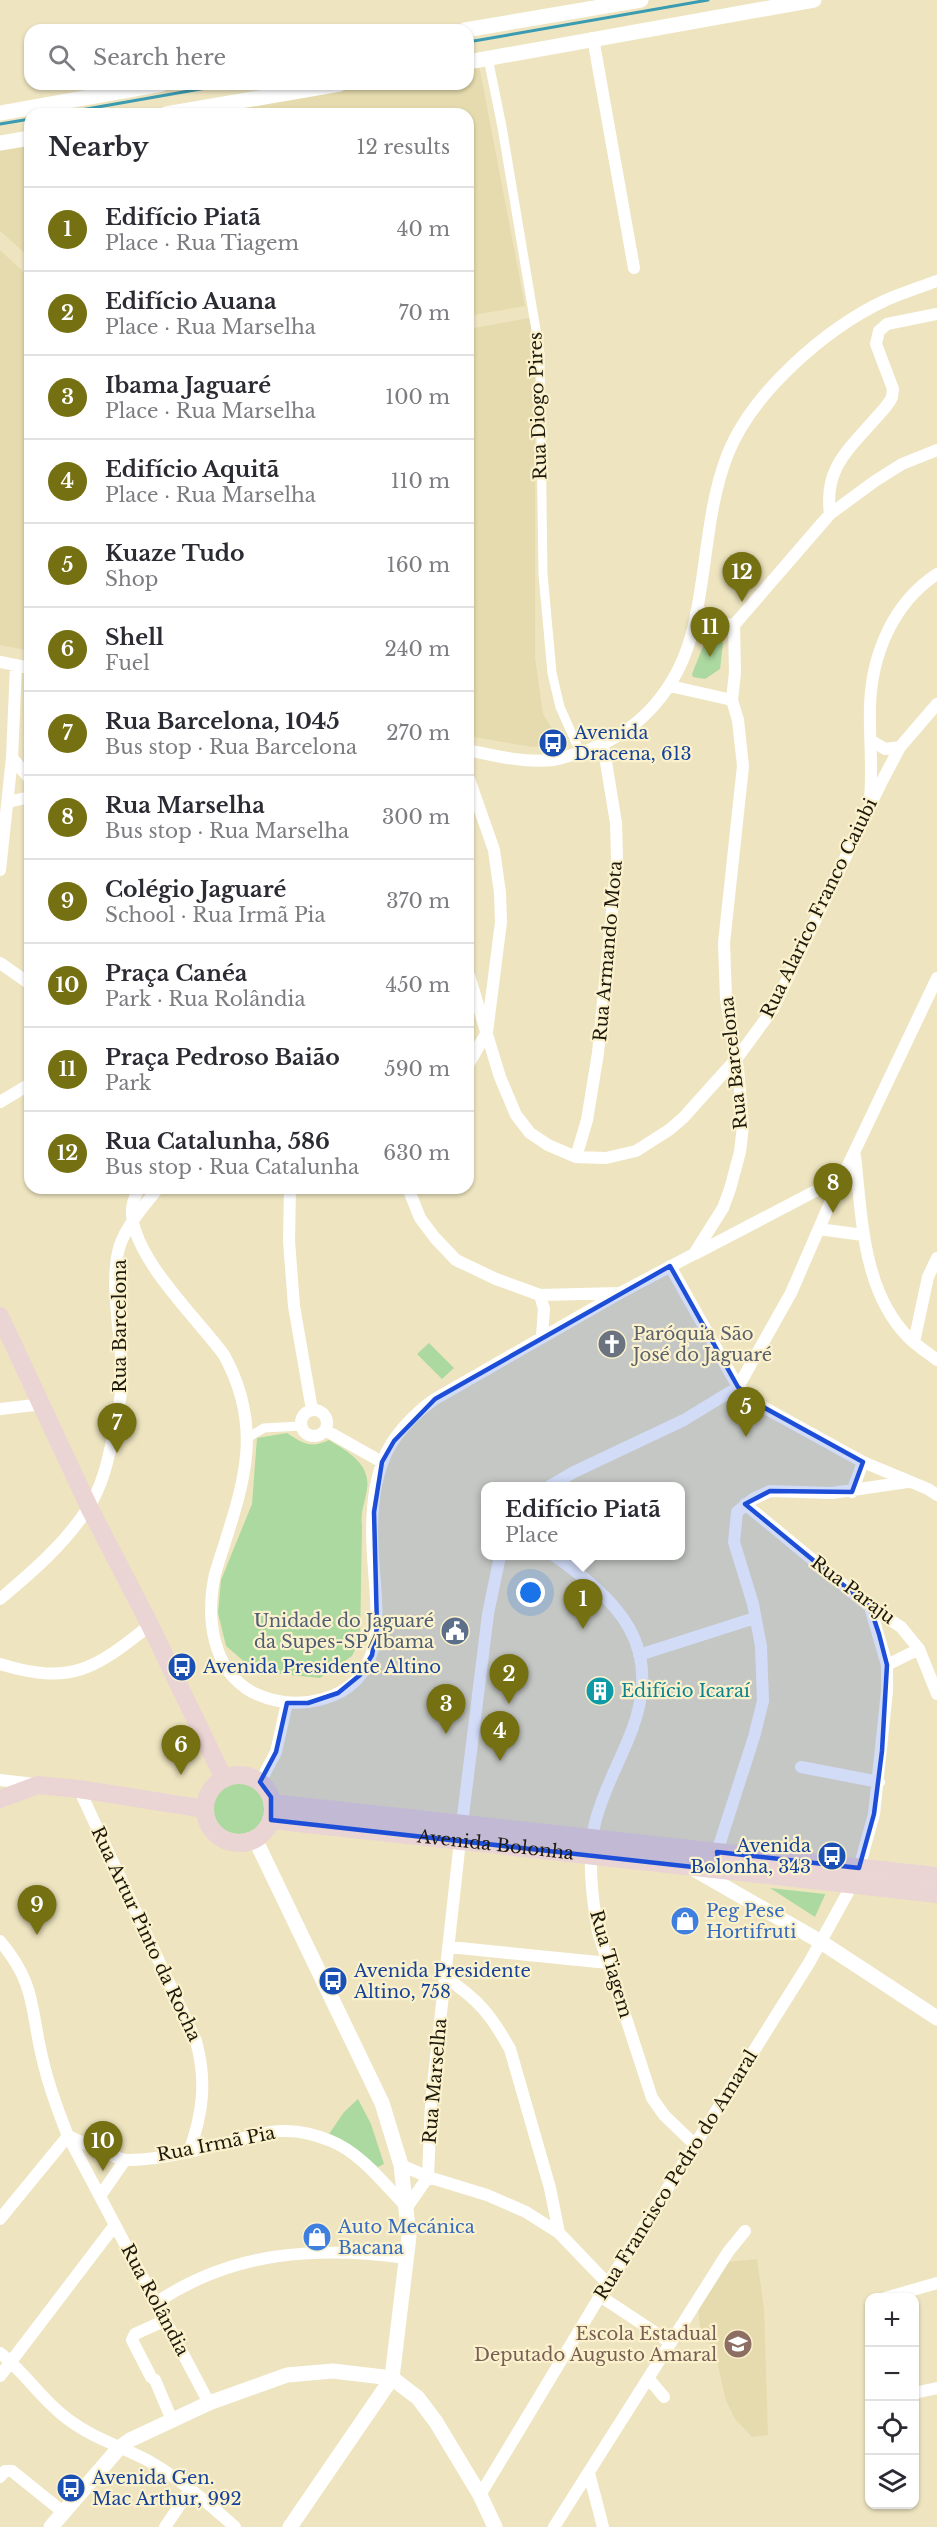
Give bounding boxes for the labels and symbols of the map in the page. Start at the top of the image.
street label: Rua Diogo Pires [524,332,552,480]
pin: 12 [722,552,762,602]
pin: 11 [690,608,730,657]
place label: Avenida Dracena, 613 [573,722,692,765]
bus stop icon: Avenida Dracena, 613 [537,727,569,759]
street label: Rua Alarico Franco Caiubi [756,795,882,1021]
street label: Rua Armando Mota [589,860,627,1042]
street label: Rua Barcelona [716,996,752,1130]
pin: 8 [814,1164,852,1213]
street label: Rua Barcelona [109,1259,131,1393]
place label: Paróquia São José do Jaguaré [631,1323,772,1366]
church icon: Paróquia São José do Jaguaré [596,1328,628,1360]
pin: 5 [726,1388,766,1437]
pin: 7 [98,1404,136,1453]
street label: Rua Paraju [807,1551,899,1629]
your location [516,1578,545,1607]
pin: 1 [564,1580,602,1629]
place label: Unidade do Jaguaré da Supes-SP/Ibama [254,1610,434,1653]
public building icon: Unidade do Jaguaré da Supes-SP/Ibama [439,1615,471,1647]
bus stop icon: Avenida Presidente Altino [166,1651,198,1683]
pin: 2 [490,1654,528,1704]
place label: Avenida Presidente Altino [202,1656,441,1678]
building icon: Edifício Icaraí [584,1675,616,1707]
place label: Edifício Icaraí [621,1680,751,1702]
pin: 3 [426,1684,466,1734]
pin: 4 [480,1712,520,1761]
pin: 6 [162,1726,201,1775]
street label: Rua Artur Pinto da Rocha [86,1823,206,2045]
street label: Avenida Bolonha [415,1825,575,1865]
place label: Avenida Bolonha, 343 [690,1835,811,1878]
bus stop icon: Avenida Bolonha, 343 [816,1840,848,1872]
pin: 9 [18,1886,57,1935]
place label: Peg Pese Hortifruti [706,1900,796,1943]
shop icon: Peg Pese Hortifruti [669,1905,701,1937]
street label: Rua Tiagem [585,1908,637,2020]
place label: Avenida Presidente Altino, 758 [353,1960,531,2003]
bus stop icon: Avenida Presidente Altino, 758 [317,1965,349,1997]
street label: Rua Marselha [419,2017,451,2145]
street label: Rua Francisco Pedro do Amaral [590,2046,762,2304]
pin: 10 [84,2122,122,2171]
street label: Rua Irmã Pia [155,2122,277,2166]
place label: Auto Mecánica Bacana [337,2216,475,2259]
shop icon: Auto Mecánica Bacana [301,2221,333,2253]
street label: Rua Rolândia [116,2240,194,2360]
place label: Escola Estadual Deputado Augusto Amaral [474,2323,717,2366]
school or university icon: Escola Estadual Deputado Augusto Amaral [722,2328,754,2360]
place label: Avenida Gen. Mac Arthur, 992 [91,2467,242,2510]
bus stop icon: Avenida Gen. Mac Arthur, 992 [55,2472,87,2504]

